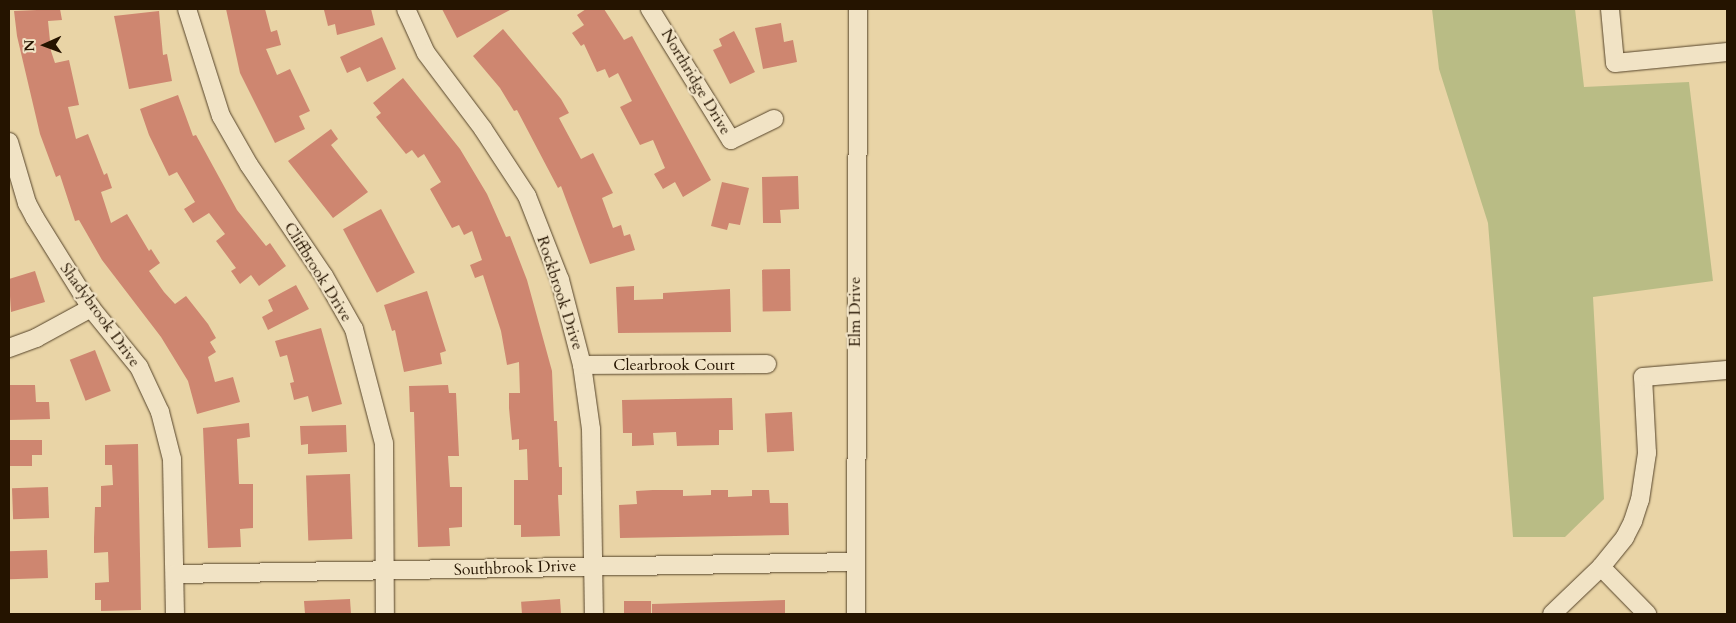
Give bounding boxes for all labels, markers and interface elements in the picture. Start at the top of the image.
north arrow [20,20,70,70]
street label: Northridge Drive [657,26,735,138]
text: N [20,39,39,52]
street label: Cliffbrook Drive [280,219,356,325]
street label: Rockbrook Drive [533,234,587,352]
street label: Shadybrook Drive [56,259,144,371]
street label: Elm Drive [845,277,865,347]
street label: Clearbrook Court [613,355,735,375]
street label: Southbrook Drive [453,556,577,580]

